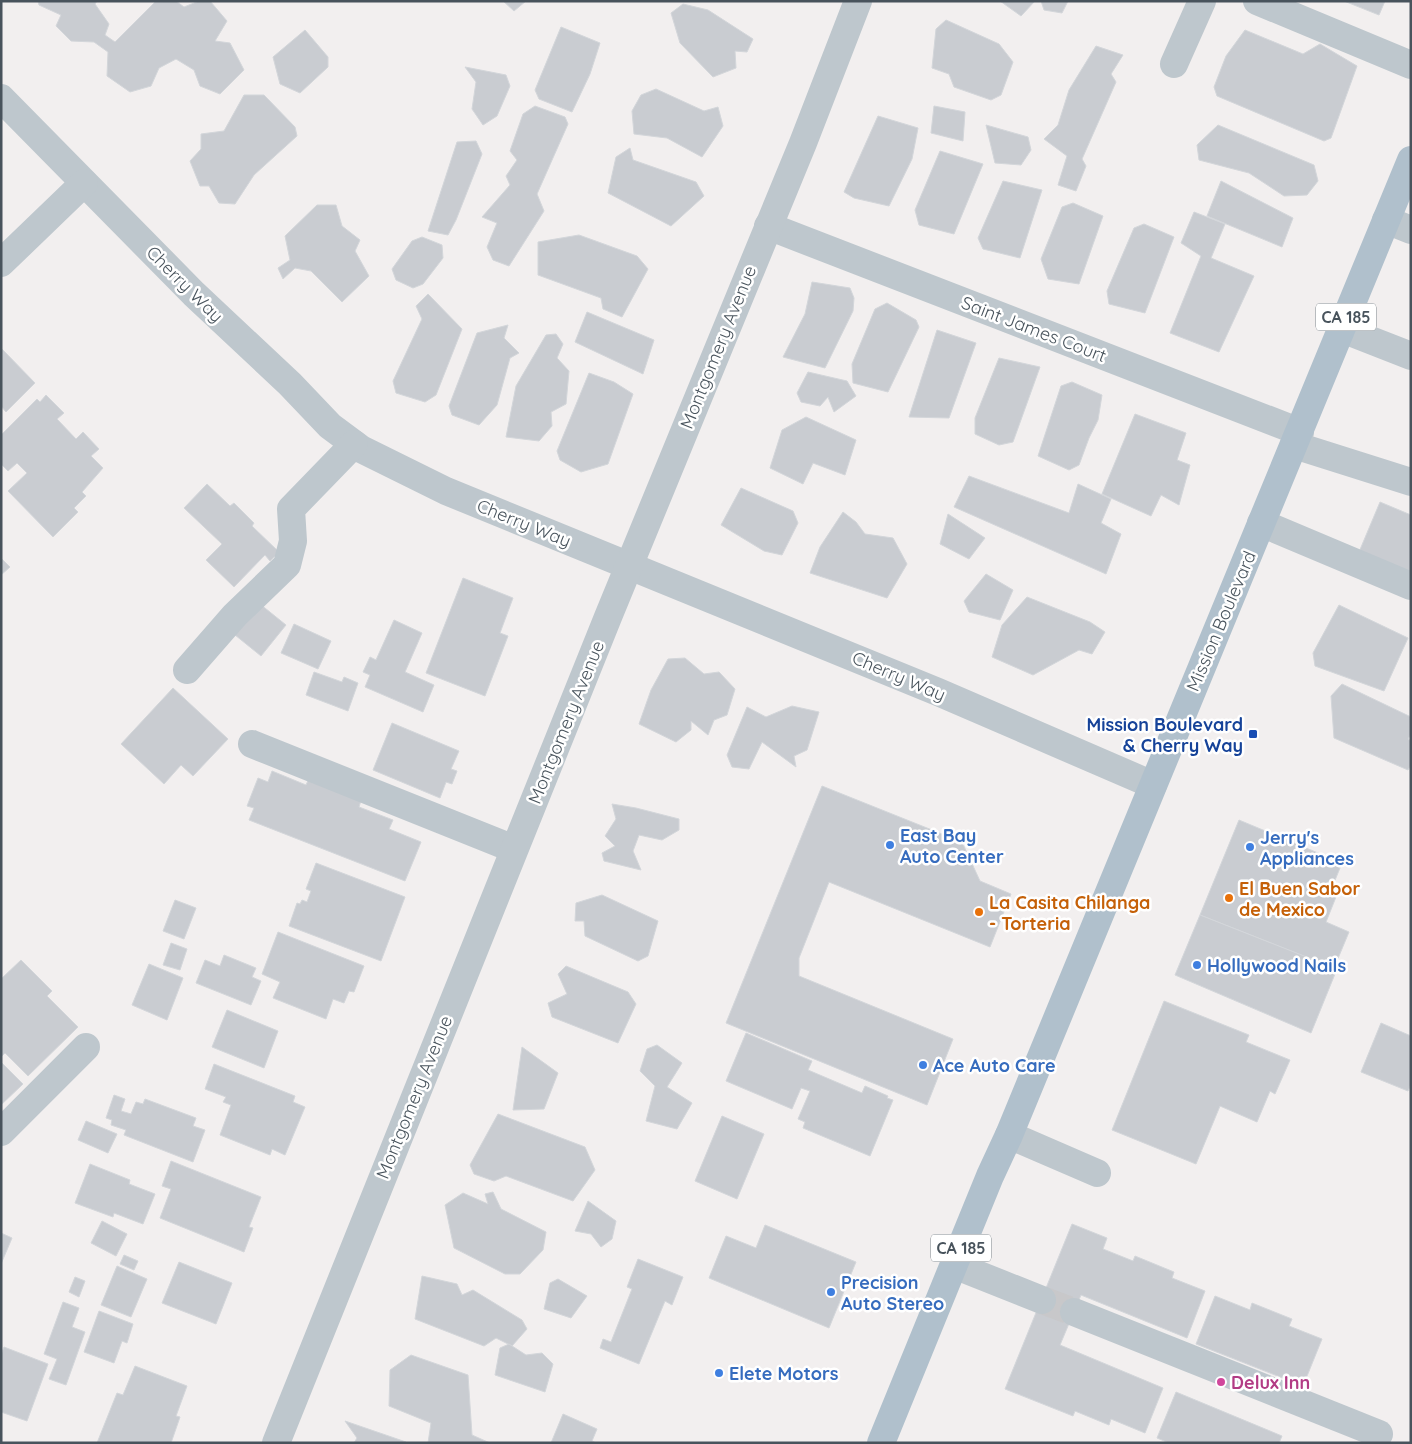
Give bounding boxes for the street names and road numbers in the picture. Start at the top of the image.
street label: Cherry Way [142,241,228,327]
street label: Montgomery Avenue [675,262,761,432]
street label: Saint James Court [958,291,1110,367]
road number: CA 185 [1316,304,1376,330]
street label: Cherry Way [474,494,574,552]
street label: Mission Boulevard [1181,547,1261,695]
street label: Montgomery Avenue [523,637,609,807]
street label: Cherry Way [849,646,949,706]
street label: Montgomery Avenue [371,1012,457,1182]
road number: CA 185 [931,1234,991,1262]

